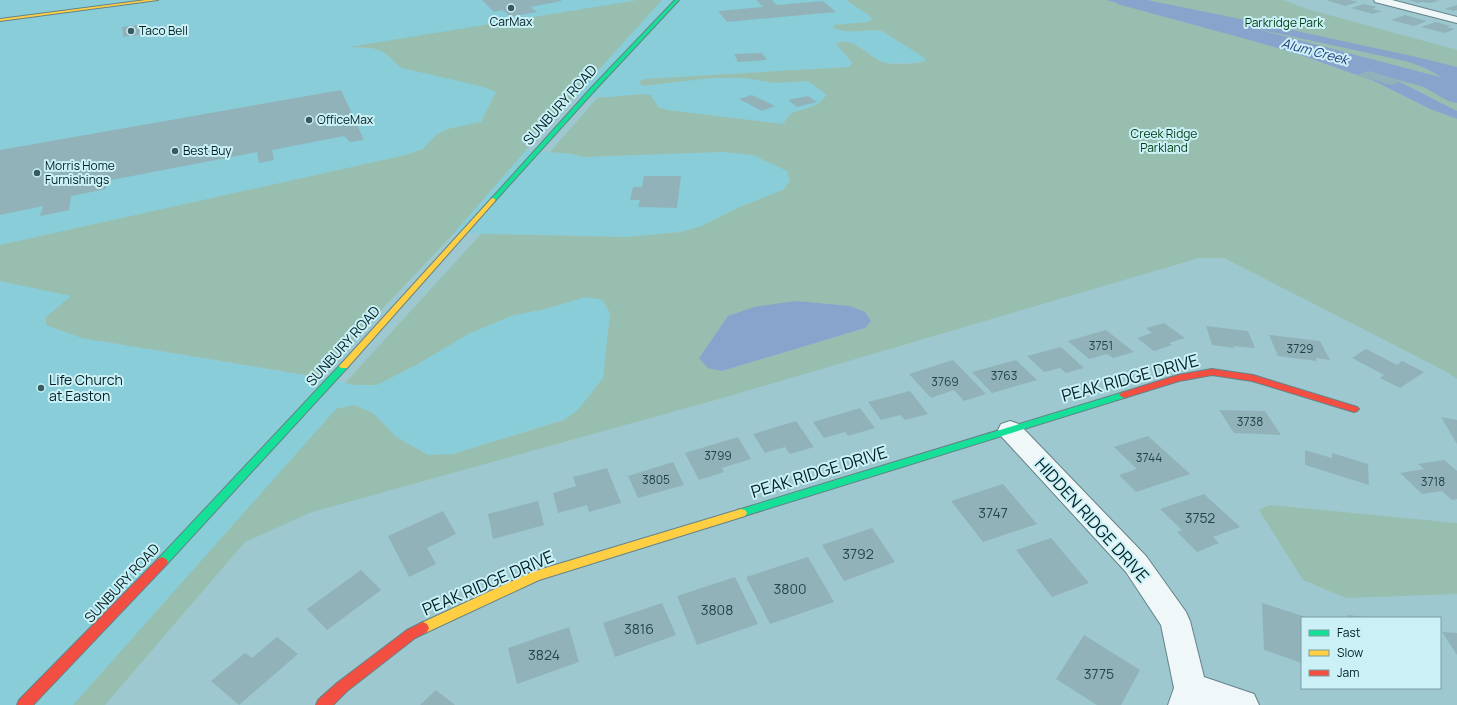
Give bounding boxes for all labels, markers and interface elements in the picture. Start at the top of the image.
marker: CarMax [506,3,516,13]
place label: CarMax [490,13,533,30]
park label: Parkridge Park [1245,14,1324,31]
place label: Taco Bell [139,22,188,39]
marker: Taco Bell [126,26,136,36]
water label: Alum Creek [1280,33,1353,69]
street label: SUNBURY ROAD [518,60,601,149]
place label: OfficeMax [317,111,374,128]
marker: OfficeMax [304,115,314,125]
park label: Creek Ridge Parkland [1131,125,1197,156]
place label: Best Buy [183,142,232,159]
marker: Best Buy [170,146,180,156]
place label: Morris Home Furnishings [45,157,115,188]
marker: Morris Home Furnishings [32,168,42,178]
street label: SUNBURY ROAD [301,301,384,390]
house number: 3751 [1089,337,1113,354]
house number: 3729 [1287,340,1313,357]
street label: PEAK RIDGE DRIVE [1059,348,1201,407]
house number: 3763 [991,367,1017,384]
place label: Life Church at Easton [49,370,123,405]
house number: 3769 [931,373,959,390]
marker: Life Church at Easton [36,383,46,393]
house number: 3738 [1237,413,1263,430]
street label: PEAK RIDGE DRIVE [748,440,890,503]
house number: 3799 [704,447,732,464]
house number: 3744 [1136,449,1162,466]
street label: HIDDEN RIDGE DRIVE [1030,452,1155,587]
house number: 3805 [642,471,670,488]
house number: 3718 [1421,473,1445,490]
house number: 3747 [978,503,1008,522]
house number: 3752 [1185,508,1215,527]
street label: SUNBURY ROAD [80,539,163,626]
street label: PEAK RIDGE DRIVE [418,544,557,621]
house number: 3792 [842,544,874,563]
house number: 3800 [774,579,806,598]
house number: 3808 [701,600,733,619]
legend [1301,617,1441,689]
house number: 3816 [624,619,654,638]
text: Fast [1337,624,1361,641]
text: Slow [1337,644,1363,661]
house number: 3824 [528,645,560,664]
house number: 3775 [1084,664,1114,683]
text: Jam [1337,664,1359,681]

